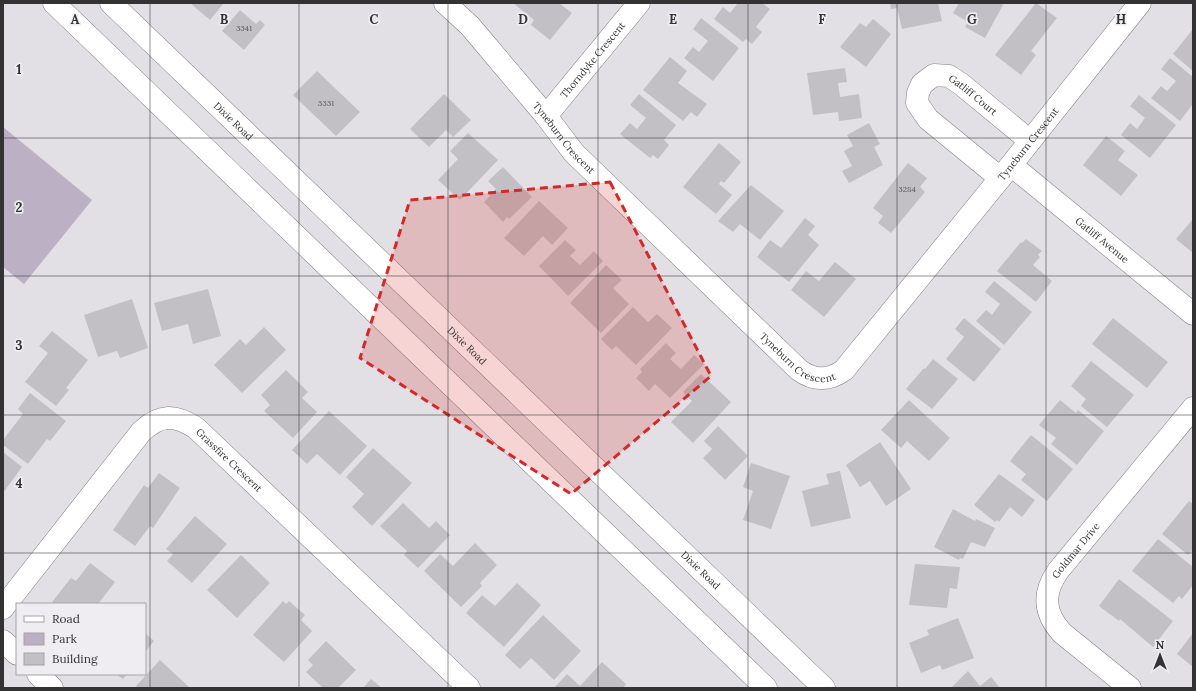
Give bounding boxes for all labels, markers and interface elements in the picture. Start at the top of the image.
text: A [71,11,80,28]
text: B [220,11,229,28]
text: C [370,11,379,28]
text: D [518,11,528,28]
text: E [669,11,677,28]
text: F [818,11,826,28]
text: G [967,11,977,28]
text: H [1116,11,1126,28]
street label: Thorndyke Crescent [557,19,628,100]
house number: 3341 [236,23,252,33]
text: 1 [16,61,22,78]
street label: Gatliff Court [946,71,1000,118]
house number: 3331 [318,98,334,108]
street label: Dixie Road [211,99,256,143]
street label: Tyneburn Crescent [530,99,598,176]
street label: Tyneburn Crescent [995,104,1061,183]
house number: 3284 [898,184,916,194]
text: 2 [16,199,23,216]
street label: Gatliff Avenue [1073,214,1132,266]
street label: Dixie Road [445,323,490,367]
street label: Tyneburn Crescent [757,329,837,385]
text: 3 [15,337,23,354]
street label: Grassfire Crescent [193,425,265,495]
text: 4 [15,475,23,492]
street label: Goldmar Drive [1049,519,1102,581]
street label: Dixie Road [678,548,723,592]
legend [16,603,146,675]
text: Road [52,611,80,626]
text: Park [52,631,78,646]
north arrow [1140,635,1180,675]
text: N [1156,638,1165,652]
text: Building [52,651,98,666]

